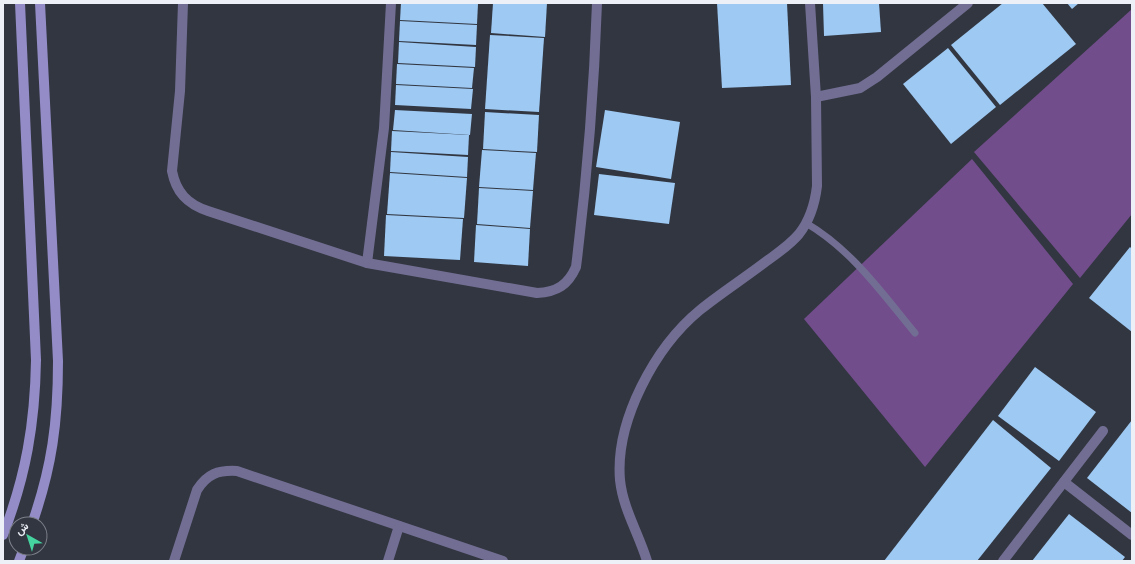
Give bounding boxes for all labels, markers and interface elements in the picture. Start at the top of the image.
north arrow [8,516,48,556]
text: ش [13,519,31,538]

